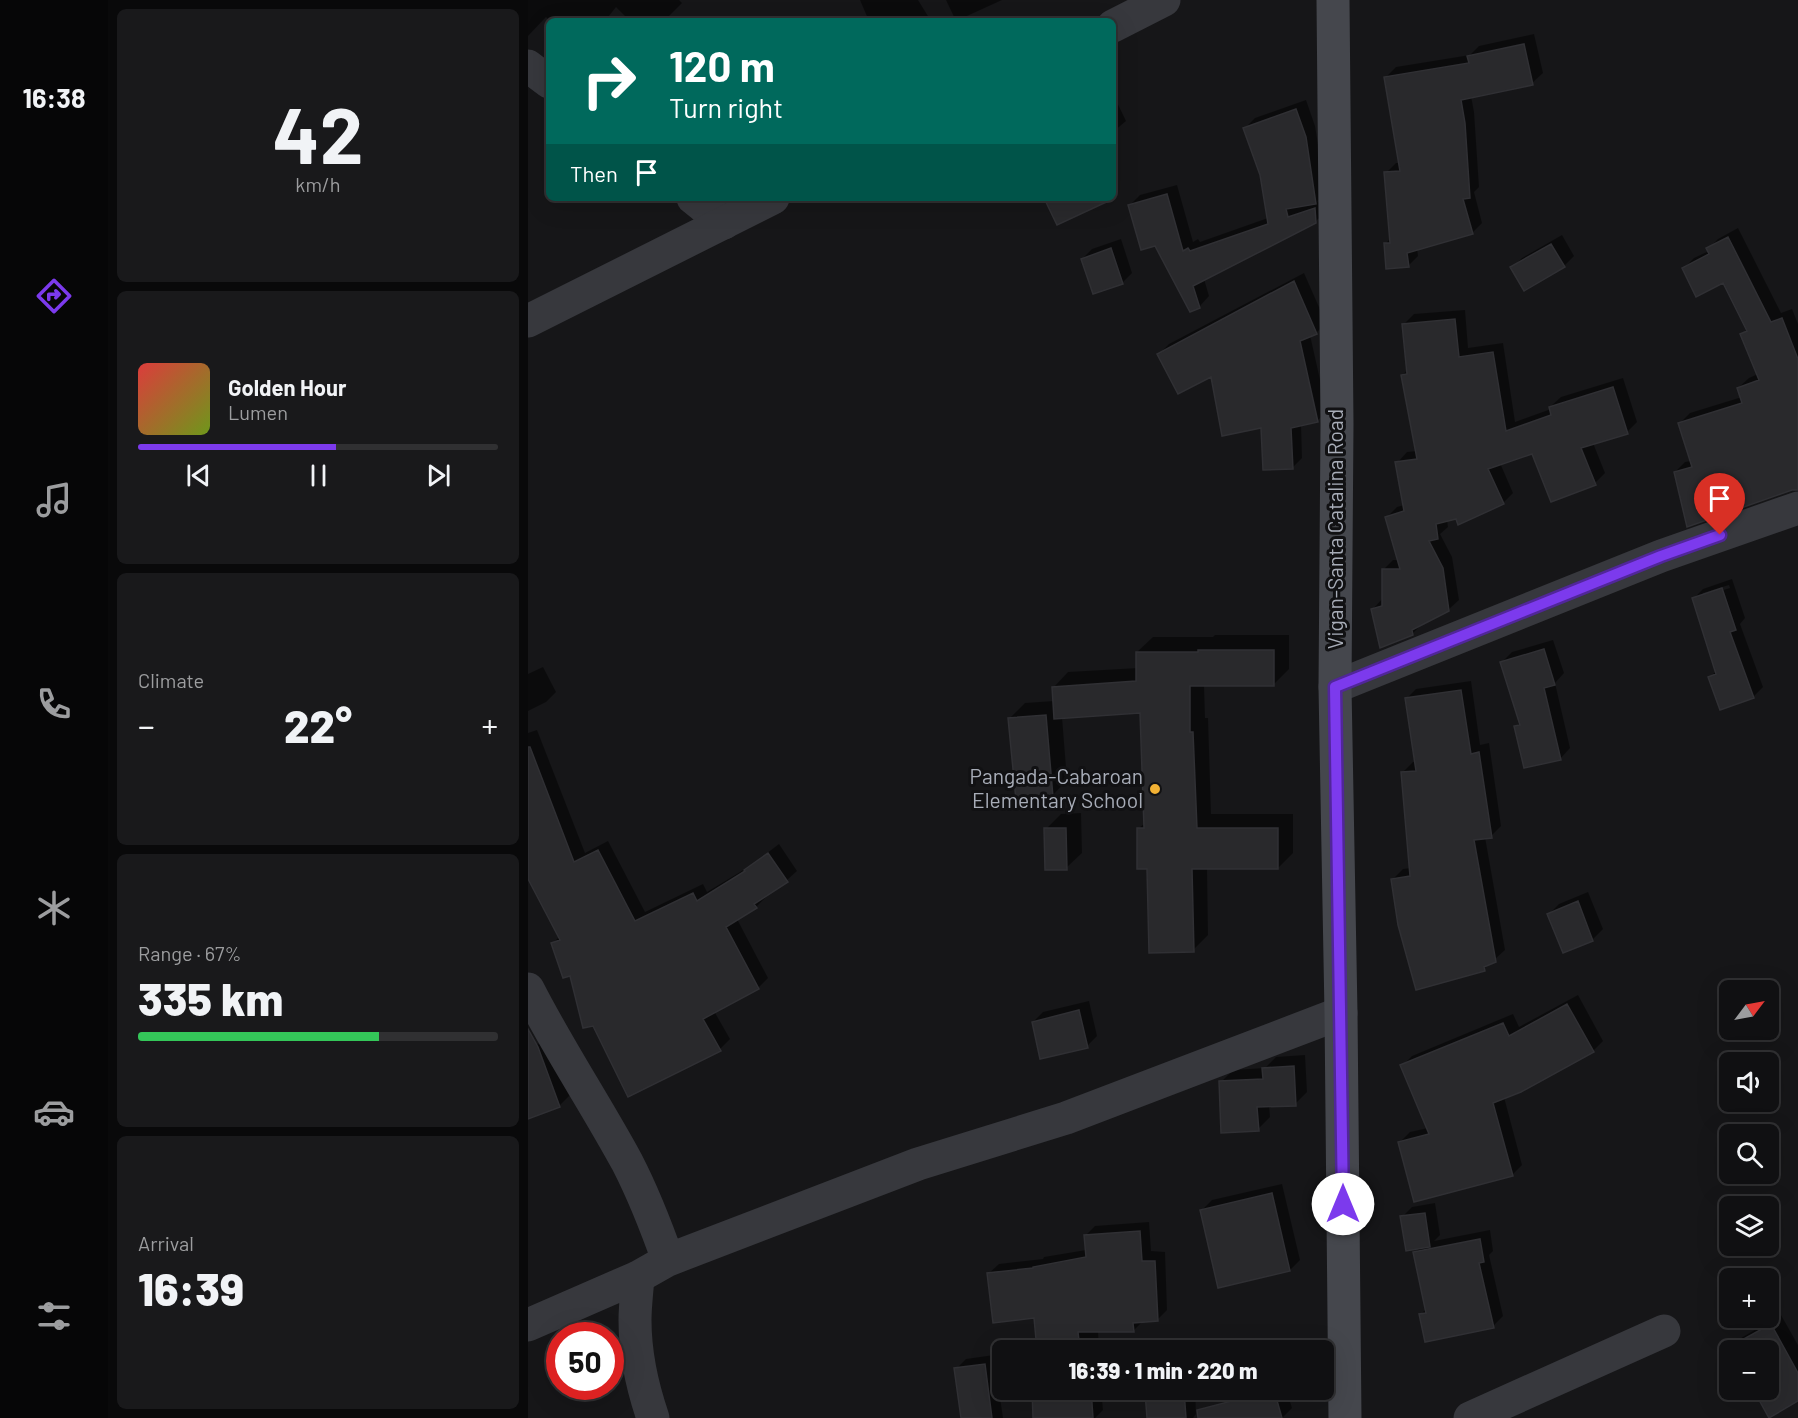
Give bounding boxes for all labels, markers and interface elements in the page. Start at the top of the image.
text: 120 m [669,40,775,90]
icon: right [570,42,648,120]
text: 16:38 [22,81,86,113]
text: 42 [273,86,363,180]
text: Turn right [669,91,783,123]
icon: arrive [630,156,663,189]
text: Then [570,160,618,186]
text: km/h [295,172,341,196]
icon: directions [33,275,75,317]
text: Golden Hour [228,374,346,400]
text: Lumen [228,400,288,424]
street label: Vigan-Santa Catalina Road [1322,409,1347,649]
icon: previous [182,459,215,492]
icon: pause [302,459,335,492]
icon: next [422,459,455,492]
pin [1694,473,1745,535]
icon: music [33,479,75,521]
icon: arrive [1703,482,1736,515]
text: Climate [138,668,204,692]
icon: phone [33,683,75,725]
text: 22° [284,698,352,752]
text: − [138,705,155,745]
text: + [481,705,498,745]
place label: Pangada-Cabaroan Elementary School [970,763,1143,812]
marker: Pangada-Cabaroan Elementary School [1148,782,1162,796]
icon: climate [33,887,75,929]
text: Range · 67% [138,941,242,965]
text: 335 km [138,971,283,1025]
north arrow [1719,980,1779,1040]
map controls [1719,980,1779,1400]
button: sound [1719,1052,1779,1112]
icon: car [33,1091,75,1133]
button: search [1719,1124,1779,1184]
position arrow [1311,1172,1375,1236]
button: layers [1719,1196,1779,1256]
text: Arrival [138,1231,194,1255]
text: 16:39 [138,1261,244,1315]
button: + [1719,1268,1779,1328]
icon: filters [33,1295,75,1337]
speed limit sign: 50 [546,1322,624,1400]
button: − [1719,1340,1779,1400]
text: 16:39 · 1 min · 220 m [1069,1357,1257,1383]

